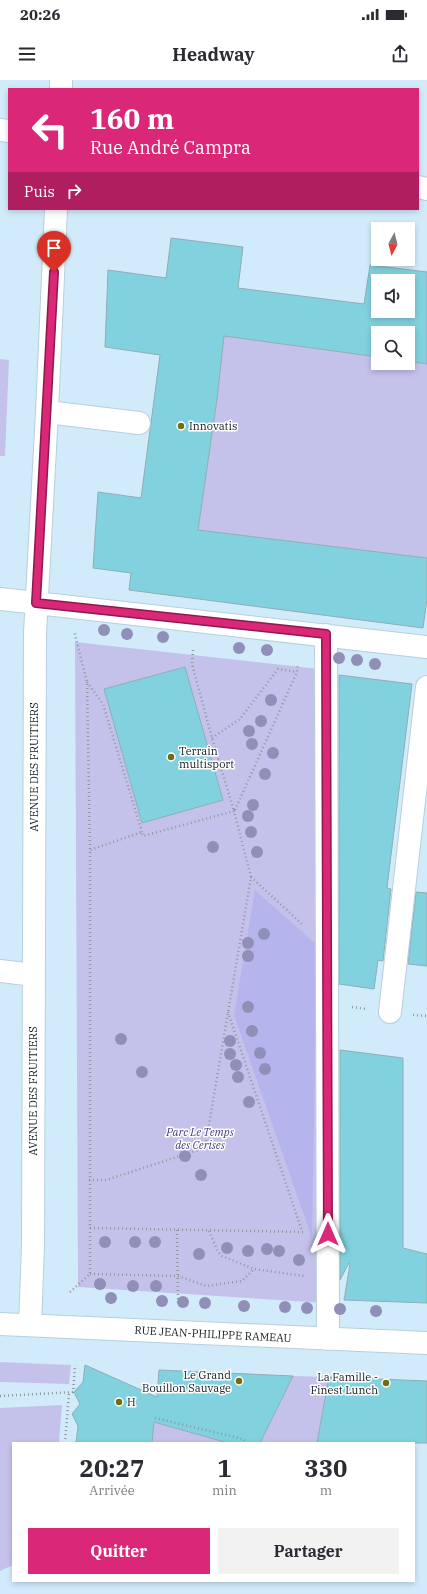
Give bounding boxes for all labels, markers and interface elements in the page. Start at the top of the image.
text: 20:26 [20,5,61,24]
icon: menu [16,43,38,65]
text: Headway [172,43,255,66]
icon: share [389,43,411,65]
text: 160 m [90,100,174,137]
icon: left [24,104,76,156]
text: Rue André Campra [90,136,251,159]
icon: right [63,180,85,202]
text: Puis [24,182,55,201]
north arrow [371,222,415,266]
map controls [371,222,415,370]
pin [37,231,71,272]
icon: arrive [43,237,65,259]
button: sound [371,274,415,318]
button: search [371,326,415,370]
place label: Innovatis [189,419,237,433]
marker: Innovatis [176,421,186,431]
street label: AVENUE DES FRUITIERS [27,702,41,832]
place label: Terrain multisport [179,744,234,771]
marker: Terrain multisport [166,752,176,762]
street label: AVENUE DES FRUITIERS [26,1026,40,1156]
park label: Parc Le Temps des Cerises [165,1125,235,1152]
position arrow [307,1213,349,1255]
street label: RUE JEAN-PHILIPPE RAMEAU [134,1323,292,1345]
place label: Le Grand Bouillon Sauvage [142,1368,231,1395]
place label: La Famille - Finest Lunch [310,1370,378,1397]
marker: Le Grand Bouillon Sauvage [234,1376,244,1386]
marker: La Famille - Finest Lunch [381,1378,391,1388]
place label: H [127,1395,136,1409]
marker: H [114,1397,124,1407]
text: 20:27 [80,1452,144,1484]
text: 1 [217,1452,232,1484]
text: 330 [304,1452,347,1484]
text: Arrivée [89,1482,135,1499]
text: min [212,1482,237,1499]
text: m [320,1482,332,1499]
button: Quitter [28,1528,210,1574]
button: Partager [218,1528,399,1574]

